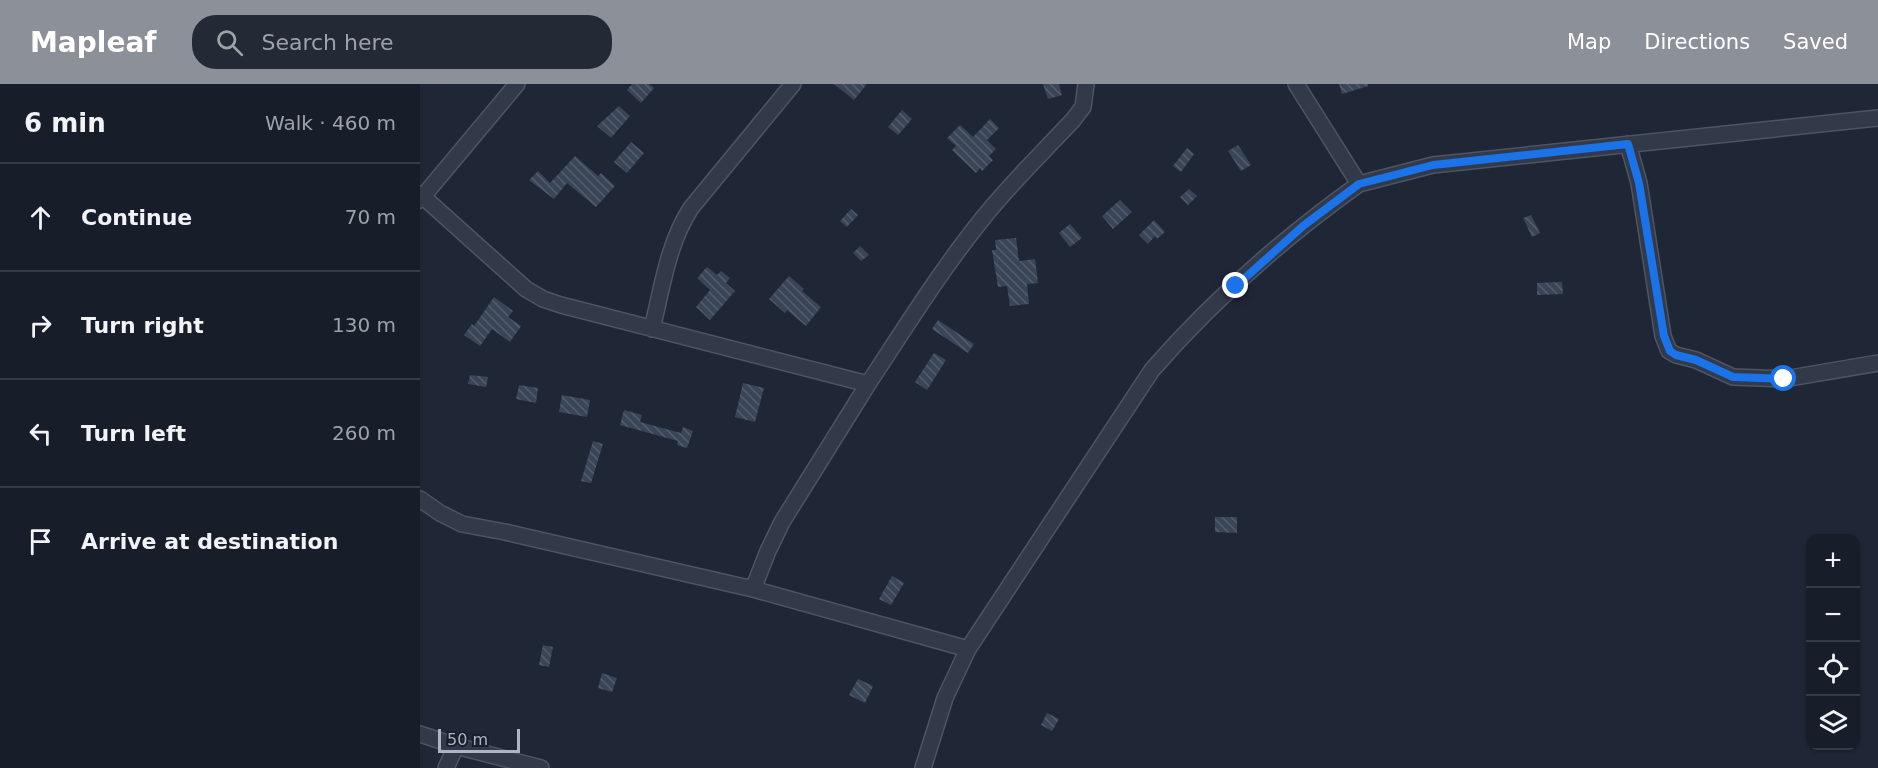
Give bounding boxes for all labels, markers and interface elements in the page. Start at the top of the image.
search box [192,15,612,69]
text: Mapleaf [30,26,156,59]
icon: search [213,26,246,59]
text: Search here [261,30,394,55]
text: Map [1567,30,1611,54]
text: Directions [1644,30,1750,54]
text: Saved [1783,30,1848,54]
text: 6 min [24,108,106,138]
text: Walk · 460 m [265,111,396,135]
icon: ahead [24,201,57,234]
text: Continue [81,205,192,230]
text: 70 m [345,205,396,229]
route end [1222,272,1248,298]
icon: right [24,309,57,342]
text: Turn right [81,313,204,338]
text: 130 m [332,313,396,337]
route start [1770,365,1796,391]
icon: left [24,417,57,450]
text: Turn left [81,421,186,446]
text: 260 m [332,421,396,445]
icon: arrive [24,525,57,558]
text: Arrive at destination [81,529,338,554]
map controls [1806,534,1860,750]
button: + [1806,534,1860,588]
button: − [1806,588,1860,642]
button: locate [1806,642,1860,696]
button: layers [1806,696,1860,750]
scale bar [438,726,520,754]
text: 50 m [447,730,488,749]

